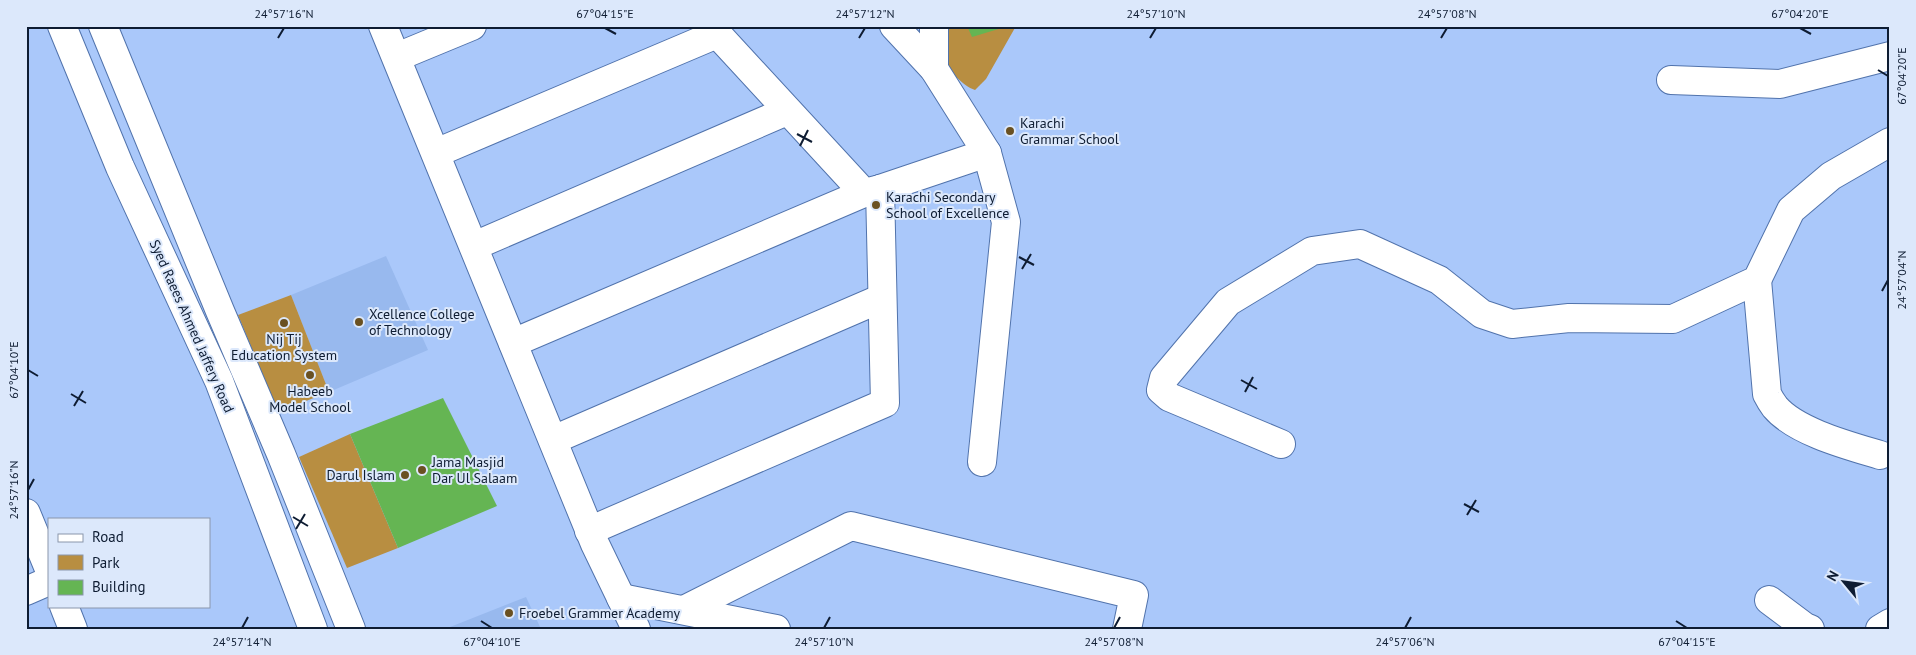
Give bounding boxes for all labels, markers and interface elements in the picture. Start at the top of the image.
text: 24°57'16"N [254,6,314,21]
text: 67°04'15"E [576,6,634,21]
text: 24°57'12"N [835,6,895,21]
text: 24°57'10"N [1126,6,1186,21]
text: 24°57'08"N [1417,6,1477,21]
text: 67°04'20"E [1771,6,1829,21]
text: 67°04'20"E [1894,47,1909,105]
place label: Karachi Grammar School [1020,114,1119,148]
marker: Karachi Grammar School [1004,125,1016,137]
place label: Karachi Secondary School of Excellence [886,188,1009,222]
marker: Karachi Secondary School of Excellence [870,199,882,211]
street label: Syed Raees Ahmed Jaffery Road [146,237,238,415]
text: 24°57'04"N [1894,250,1909,310]
place label: Xcellence College of Technology [369,305,475,339]
marker: Xcellence College of Technology [353,316,365,328]
marker: Nij Tij Education System [278,317,290,329]
place label: Nij Tij Education System [231,330,337,364]
text: 67°04'10"E [6,341,21,399]
marker: Habeeb Model School [304,369,316,381]
place label: Habeeb Model School [269,382,351,416]
place label: Jama Masjid Dar Ul Salaam [431,453,517,487]
text: 24°57'16"N [6,460,21,520]
marker: Jama Masjid Dar Ul Salaam [416,464,428,476]
place label: Darul Islam [326,466,395,484]
marker: Darul Islam [399,469,411,481]
legend [48,518,210,608]
text: Road [92,527,124,546]
text: Park [92,553,120,572]
north arrow [1818,558,1868,608]
text: N [1823,567,1843,584]
text: Building [92,577,146,596]
place label: Froebel Grammer Academy [519,604,681,622]
marker: Froebel Grammer Academy [503,607,515,619]
text: 24°57'14"N [212,634,272,649]
text: 67°04'10"E [463,634,521,649]
text: 24°57'10"N [794,634,854,649]
text: 24°57'08"N [1084,634,1144,649]
text: 24°57'06"N [1375,634,1435,649]
text: 67°04'15"E [1658,634,1716,649]

